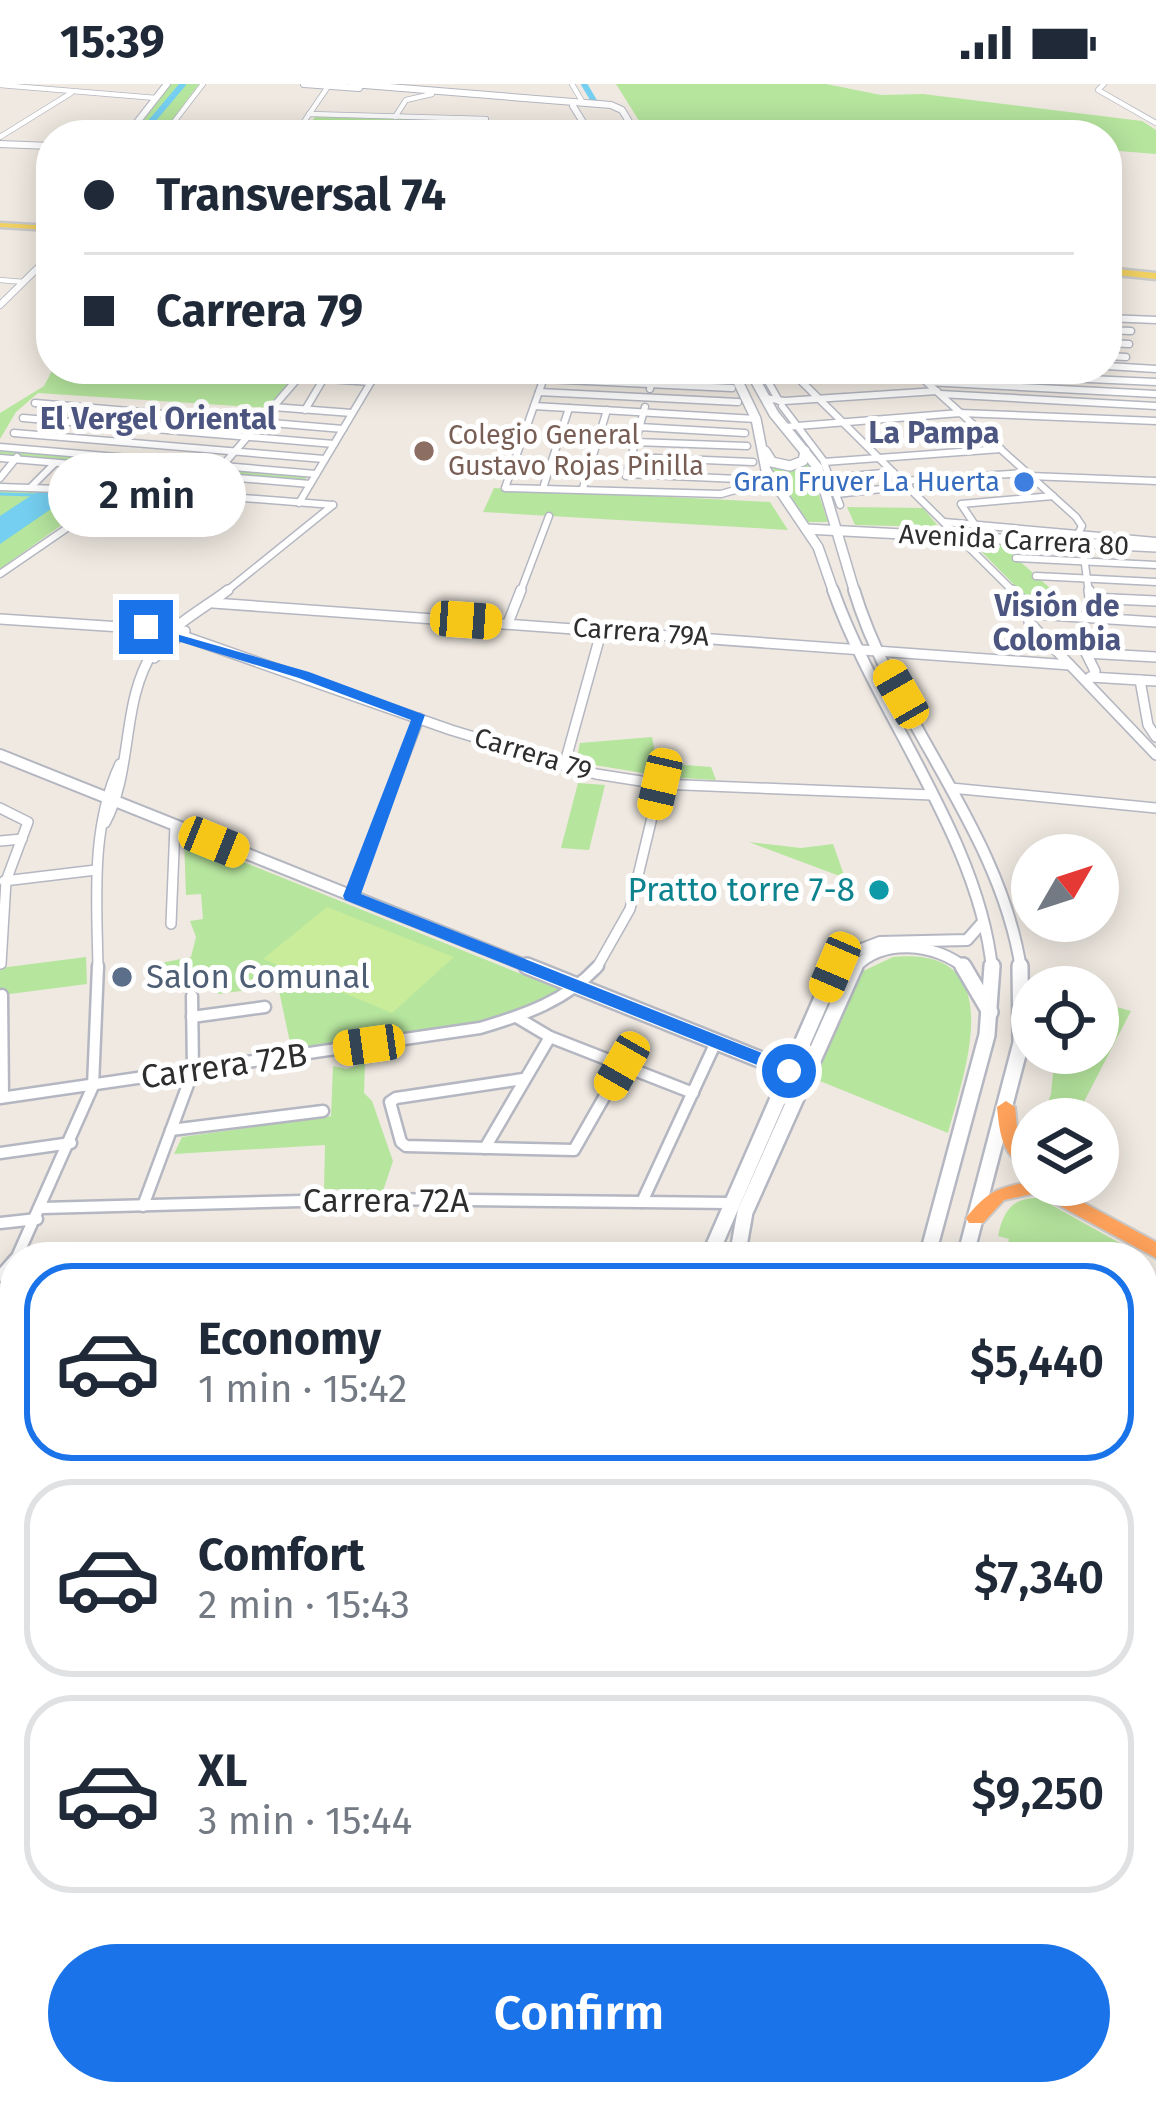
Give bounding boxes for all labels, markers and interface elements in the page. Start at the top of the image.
text: 15:39 [60,15,165,69]
text: Transversal 74 [156,168,446,222]
text: Carrera 79 [156,284,363,338]
district label: El Vergel Oriental [40,401,276,437]
district label: La Pampa [869,415,999,451]
place label: Colegio General Gustavo Rojas Pinilla [448,419,704,482]
marker: Colegio General Gustavo Rojas Pinilla [411,438,437,464]
callout: 2 min [47,453,245,537]
place label: Gran Fruver La Huerta [733,466,1000,498]
marker: Gran Fruver La Huerta [1011,469,1037,495]
text: 2 min [99,472,195,518]
street label: Avenida Carrera 80 [898,518,1130,562]
district label: Visión de Colombia [993,588,1121,658]
route end [119,600,173,654]
car [429,600,503,640]
street label: Carrera 79A [572,611,711,653]
car [867,654,935,734]
street label: Carrera 79 [470,721,596,787]
car [634,745,686,823]
car [174,812,254,872]
north arrow [1011,834,1119,942]
map controls [1011,834,1119,1206]
place label: Pratto torre 7-8 [628,870,855,910]
marker: Pratto torre 7-8 [866,877,892,903]
car [804,927,866,1007]
place label: Salon Comunal [146,957,370,997]
marker: Salon Comunal [109,964,135,990]
button: locate [1011,966,1119,1074]
car [331,1022,407,1068]
car [588,1026,656,1106]
street label: Carrera 72B [138,1035,310,1097]
route start [762,1044,816,1098]
button: layers [1011,1098,1119,1206]
street label: Carrera 72A [303,1181,469,1221]
icon: car [54,1308,162,1416]
text: Economy [198,1312,381,1366]
text: $5,440 [970,1335,1104,1389]
text: 1 min · 15:42 [198,1366,407,1412]
icon: car [54,1524,162,1632]
text: Comfort [198,1528,365,1582]
text: $7,340 [974,1551,1104,1605]
text: 2 min · 15:43 [198,1582,410,1628]
icon: car [54,1740,162,1848]
text: XL [198,1744,247,1798]
text: $9,250 [972,1767,1104,1821]
text: 3 min · 15:44 [198,1798,412,1844]
button: Confirm [48,1944,1110,2082]

